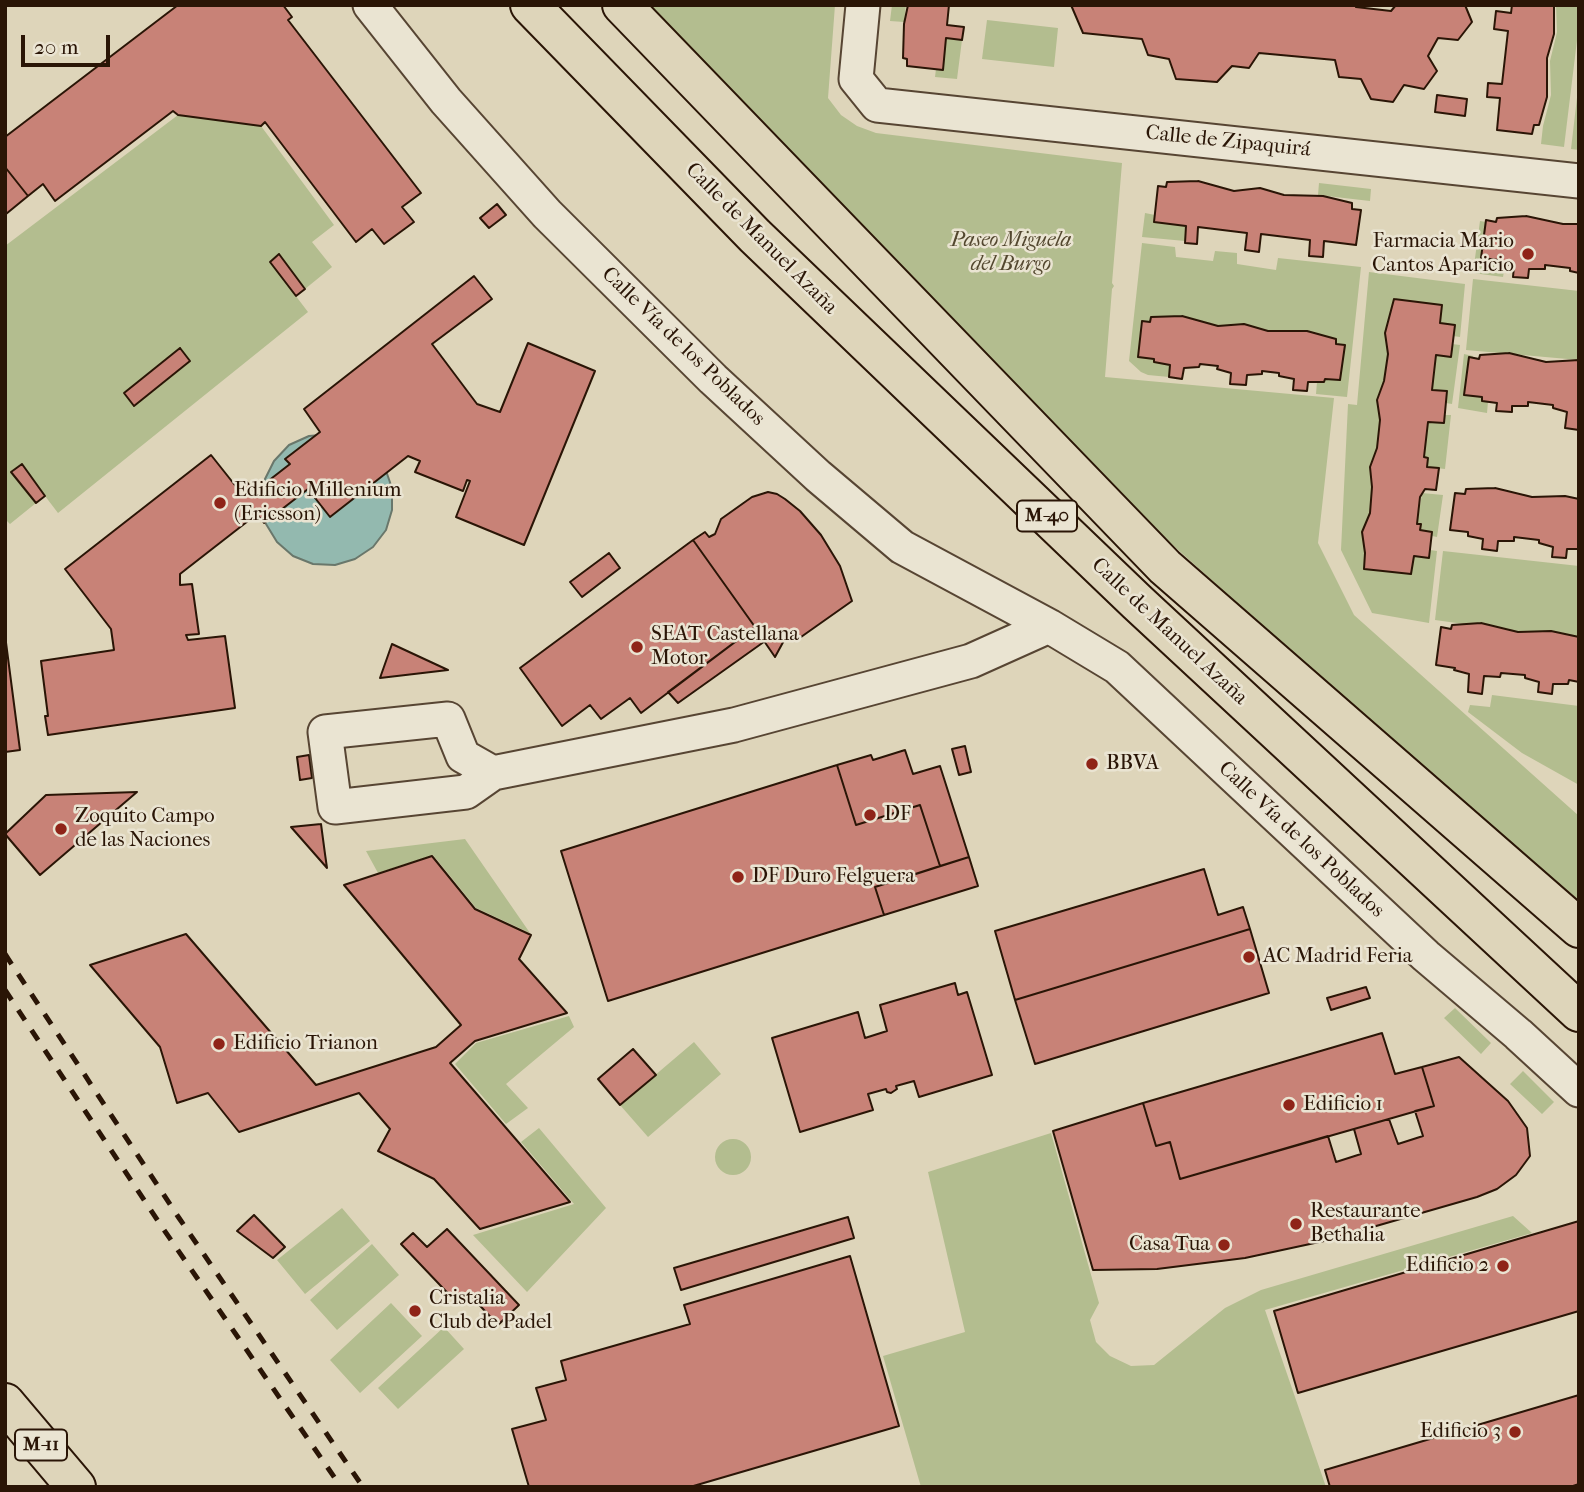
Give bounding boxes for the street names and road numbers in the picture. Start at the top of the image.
street label: Calle de Zipaquirá [1144,121,1312,163]
street label: Calle de Manuel Azaña [680,158,842,320]
street label: Calle Vía de los Poblados [596,262,770,432]
road number: M-40 [1017,500,1077,531]
street label: Calle de Manuel Azaña [1086,553,1252,711]
street label: Calle Vía de los Poblados [1213,757,1389,923]
road number: M-11 [15,1429,67,1460]

